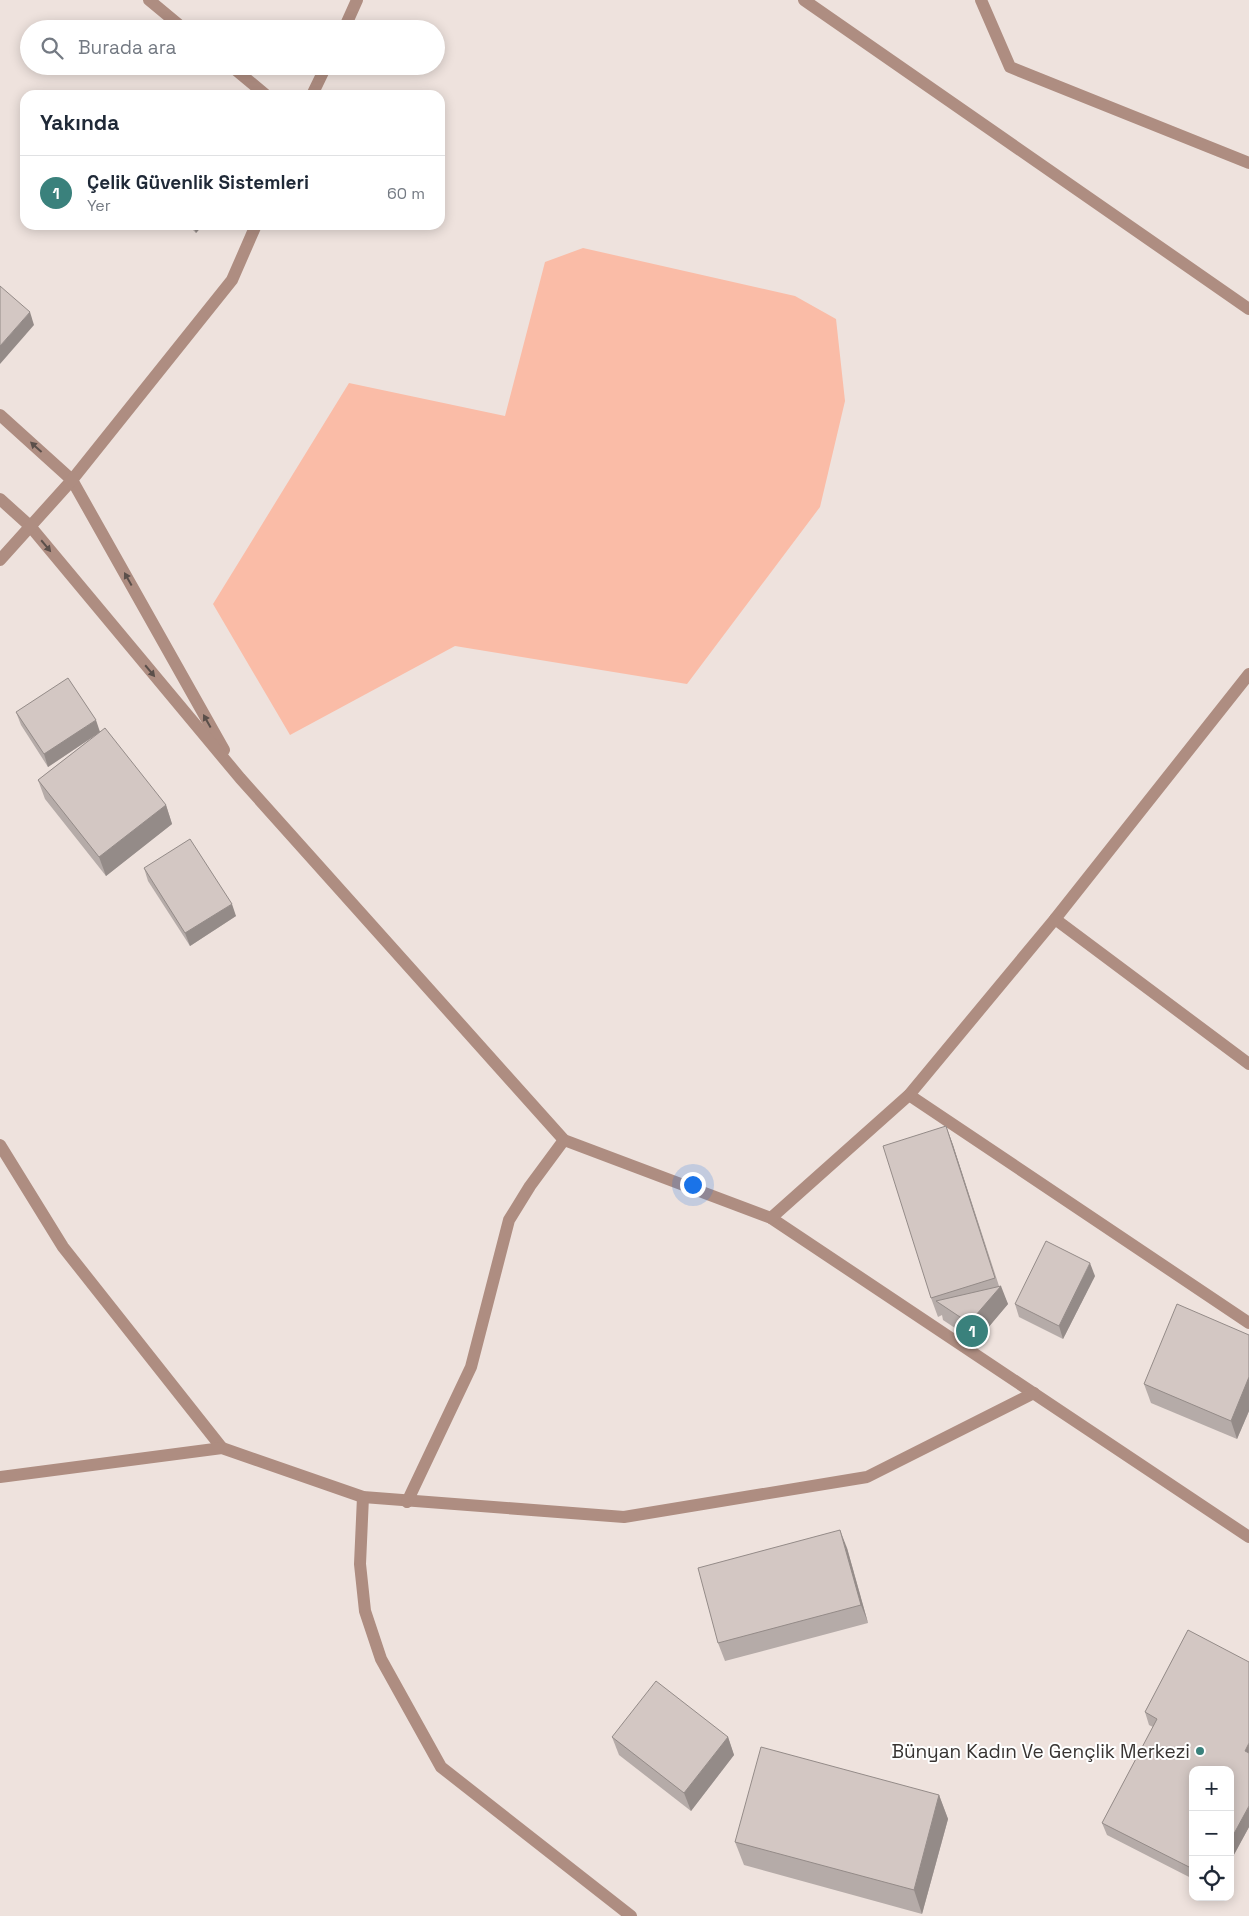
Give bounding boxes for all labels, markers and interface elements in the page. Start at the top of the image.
search box [20,20,445,75]
icon: search [38,34,66,62]
text: Burada ara [78,35,176,60]
text: Yakında [40,109,119,136]
text: Çelik Güvenlik Sistemleri [87,170,309,195]
text: 1 [52,183,60,204]
text: 60 m [387,183,425,204]
text: Yer [87,195,111,216]
one-way arrow [30,441,42,453]
one-way arrow [41,539,52,552]
one-way arrow [123,572,132,585]
one-way arrow [145,664,156,677]
one-way arrow [203,714,212,727]
your location [680,1172,706,1198]
pin: 1 [956,1312,988,1350]
place label: Bünyan Kadın Ve Gençlik Merkezi [891,1739,1190,1764]
marker: Bünyan Kadın Ve Gençlik Merkezi [1194,1745,1206,1757]
map controls [1189,1766,1234,1901]
button: + [1189,1766,1234,1811]
button: − [1189,1811,1234,1856]
button: locate [1189,1856,1234,1901]

